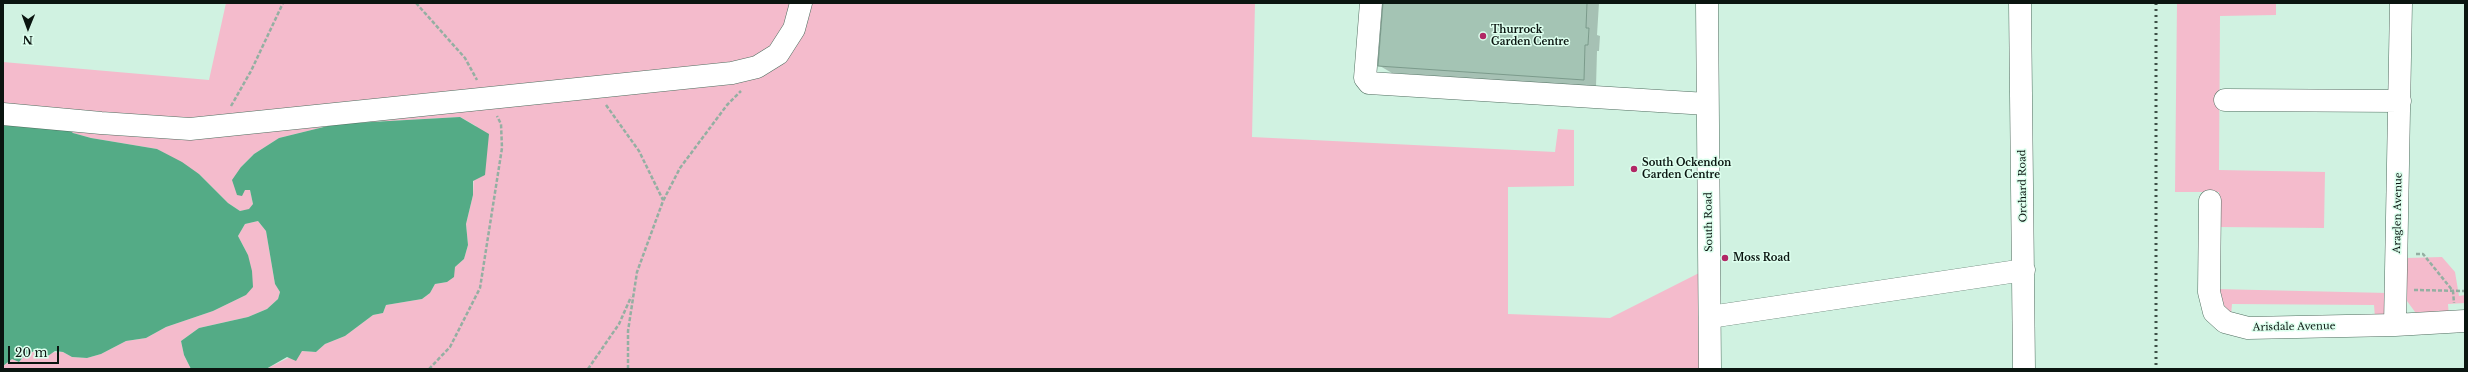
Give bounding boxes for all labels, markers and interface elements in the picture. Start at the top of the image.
north arrow [8,8,48,48]
place label: Thurrock Garden Centre [1491,24,1569,48]
marker: Thurrock Garden Centre [1478,31,1488,41]
text: N [22,33,33,47]
street label: Orchard Road [2016,150,2030,222]
place label: South Ockendon Garden Centre [1642,157,1731,180]
marker: South Ockendon Garden Centre [1629,164,1639,174]
street label: Araglen Avenue [2391,172,2405,254]
street label: South Road [1702,192,1716,252]
place label: Moss Road [1733,252,1790,264]
marker: Moss Road [1720,253,1730,263]
street label: Arisdale Avenue [2253,320,2335,334]
scale bar [10,338,61,364]
text: 20 m [15,345,47,360]

